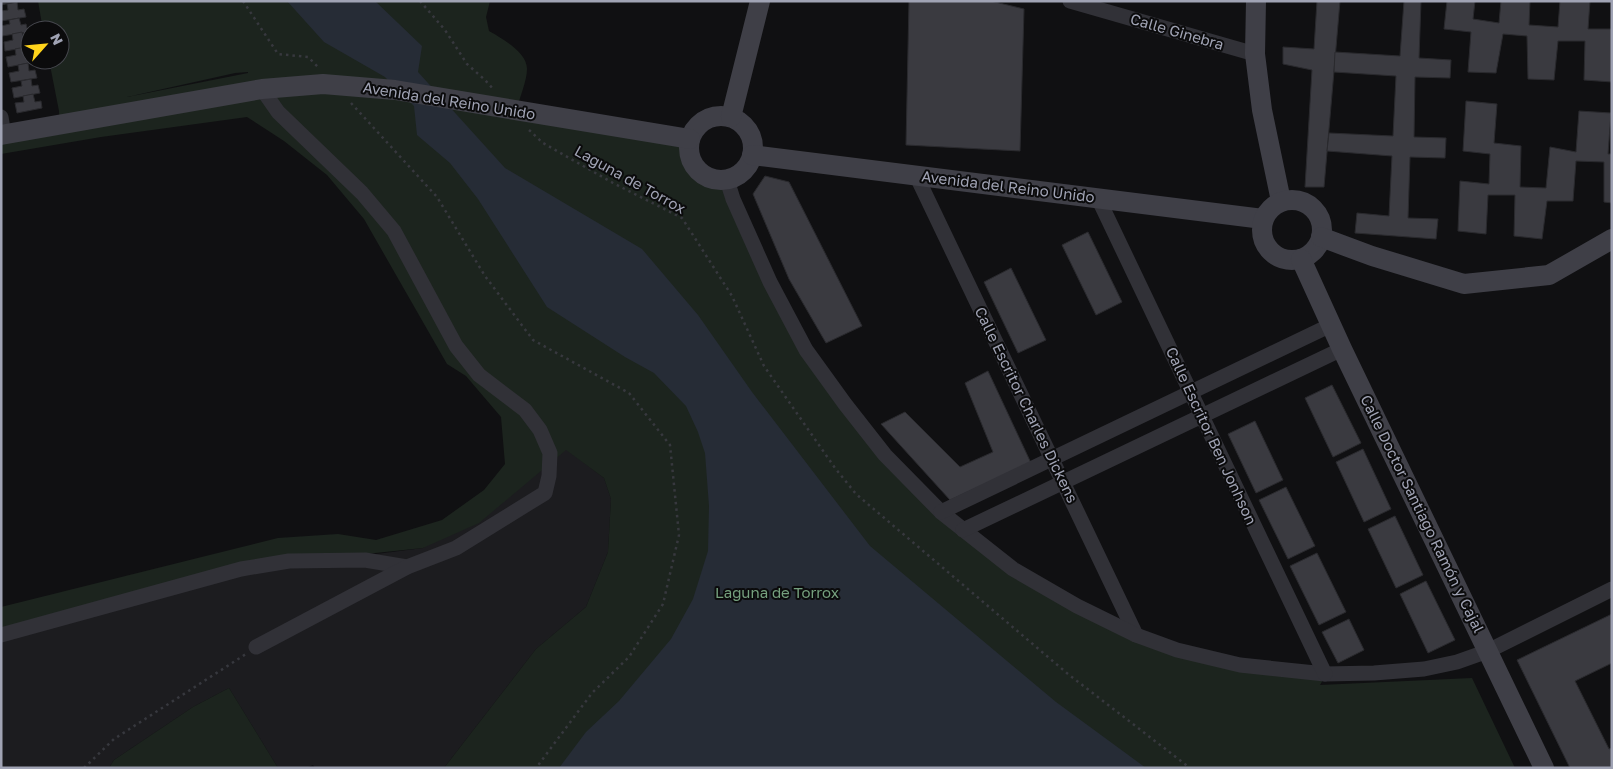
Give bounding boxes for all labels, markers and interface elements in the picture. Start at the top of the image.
street label: Calle Ginebra [1128,9,1226,53]
north arrow [20,20,70,70]
text: N [47,30,67,47]
street label: Avenida del Reino Unido [362,77,537,123]
street label: Laguna de Torrox [572,141,689,217]
street label: Avenida del Reino Unido [921,166,1096,206]
street label: Calle Escritor Charles Dickens [971,304,1082,506]
street label: Calle Escritor Ben Jonhson [1163,344,1261,527]
street label: Calle Doctor Santiago Ramón y Cajal [1357,392,1489,636]
park label: Laguna de Torrox [715,583,839,601]

